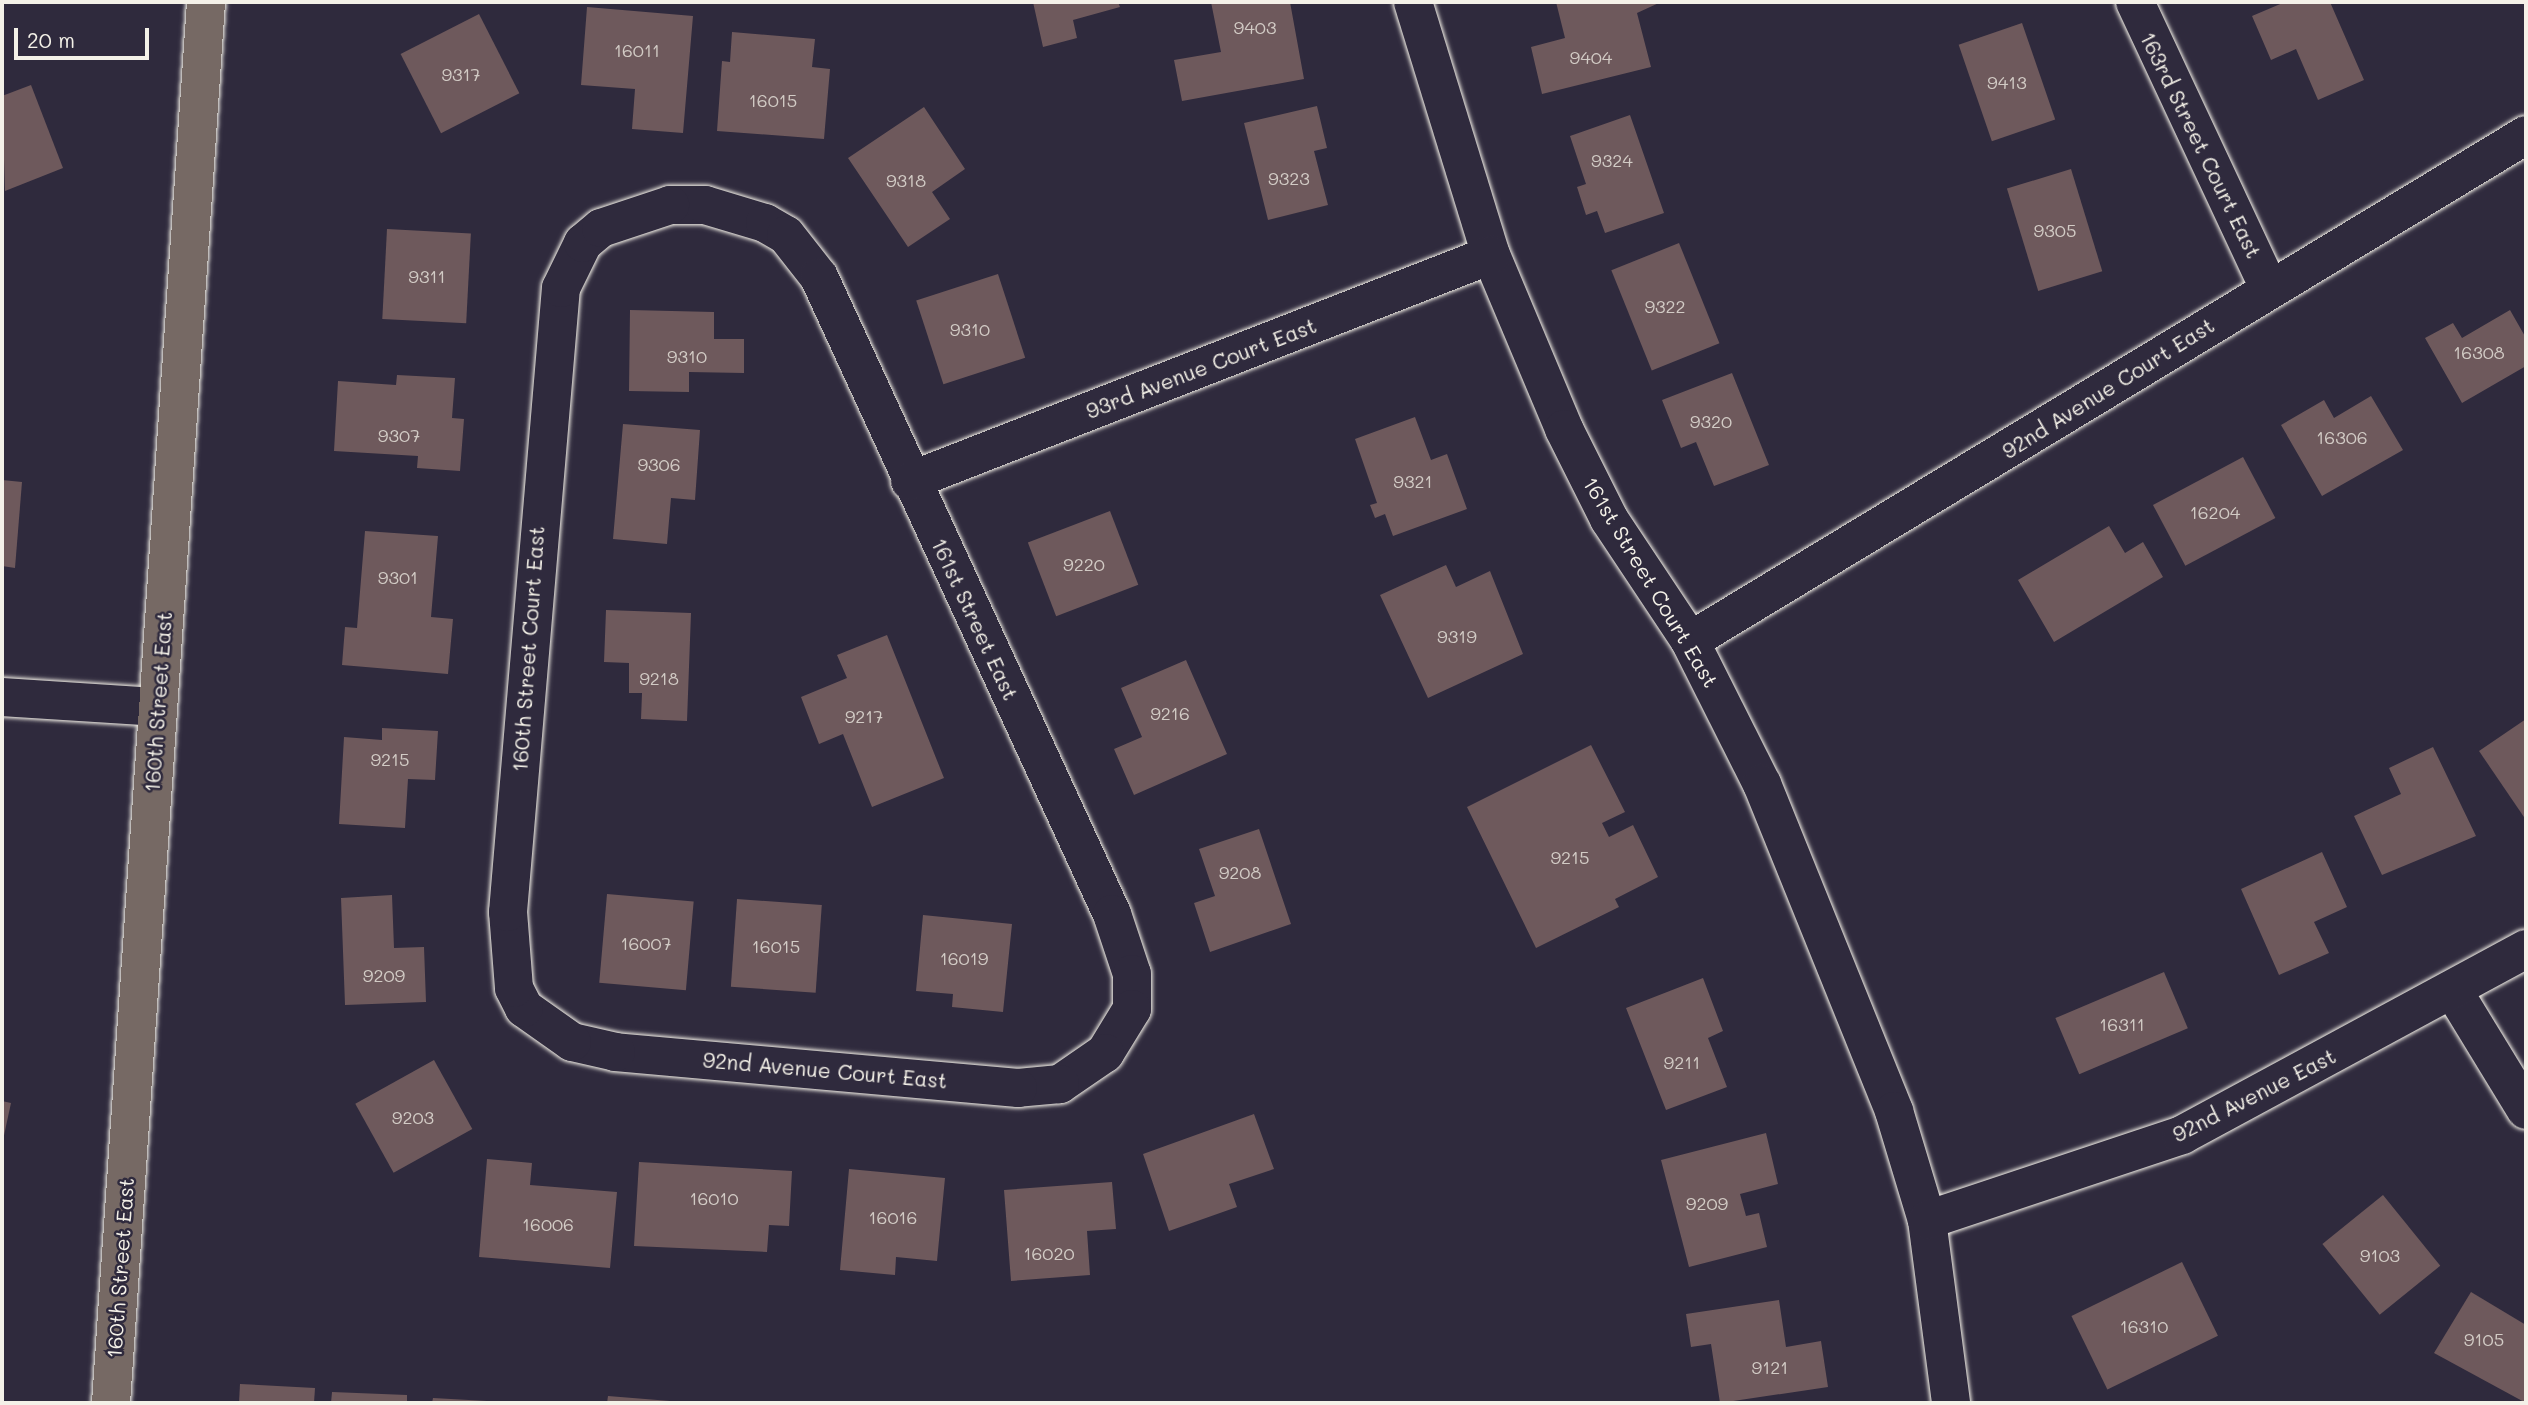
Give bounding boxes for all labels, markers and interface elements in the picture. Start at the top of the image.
scale bar [18,14,152,58]
house number: 9403 [1234,16,1276,38]
text: 20 m [27,26,75,53]
street label: 163rd Street Court East [2135,28,2267,262]
house number: 16011 [614,39,660,61]
house number: 9404 [1570,46,1612,68]
house number: 9317 [441,63,481,85]
house number: 9413 [1987,71,2027,93]
house number: 16015 [749,89,797,111]
house number: 9324 [1591,149,1633,171]
house number: 9323 [1268,167,1310,189]
house number: 9318 [886,169,926,191]
house number: 9305 [2034,219,2076,241]
house number: 9311 [408,265,446,287]
house number: 9322 [1644,295,1686,317]
street label: 93rd Avenue Court East [1082,312,1320,424]
street label: 92nd Avenue Court East [1997,312,2219,464]
house number: 9310 [950,318,990,340]
house number: 16308 [2453,341,2505,363]
house number: 9310 [667,345,707,367]
house number: 9320 [1690,410,1732,432]
house number: 9307 [378,424,420,446]
house number: 16306 [2316,426,2368,448]
house number: 9306 [637,453,681,475]
house number: 9321 [1393,470,1433,492]
street label: 161st Street Court East [1578,472,1724,692]
house number: 16204 [2190,501,2240,523]
street label: 160th Street Court East [507,525,549,773]
street label: 161st Street East [926,534,1024,704]
house number: 9220 [1063,553,1105,575]
house number: 9301 [378,566,418,588]
street label: 160th Street East [139,611,177,793]
house number: 9319 [1437,625,1477,647]
house number: 9218 [639,667,679,689]
house number: 9216 [1150,702,1190,724]
house number: 9217 [845,705,883,727]
house number: 9215 [370,748,410,770]
house number: 9215 [1550,846,1590,868]
house number: 9208 [1219,861,1261,883]
house number: 16007 [620,932,672,954]
house number: 16015 [752,935,800,957]
house number: 16019 [940,947,988,969]
house number: 9209 [363,964,405,986]
house number: 16311 [2099,1013,2145,1035]
street label: 92nd Avenue East [2168,1043,2340,1147]
street label: 92nd Avenue Court East [702,1047,948,1093]
house number: 9211 [1664,1051,1700,1073]
house number: 9203 [392,1106,434,1128]
street label: 160th Street East [101,1177,139,1359]
house number: 16010 [689,1187,739,1209]
house number: 9209 [1686,1192,1728,1214]
house number: 16016 [869,1206,917,1228]
house number: 16006 [522,1213,574,1235]
house number: 16020 [1023,1242,1075,1264]
house number: 9103 [2360,1244,2400,1266]
house number: 16310 [2120,1315,2168,1337]
house number: 9105 [2464,1328,2504,1350]
house number: 9121 [1752,1356,1788,1378]

